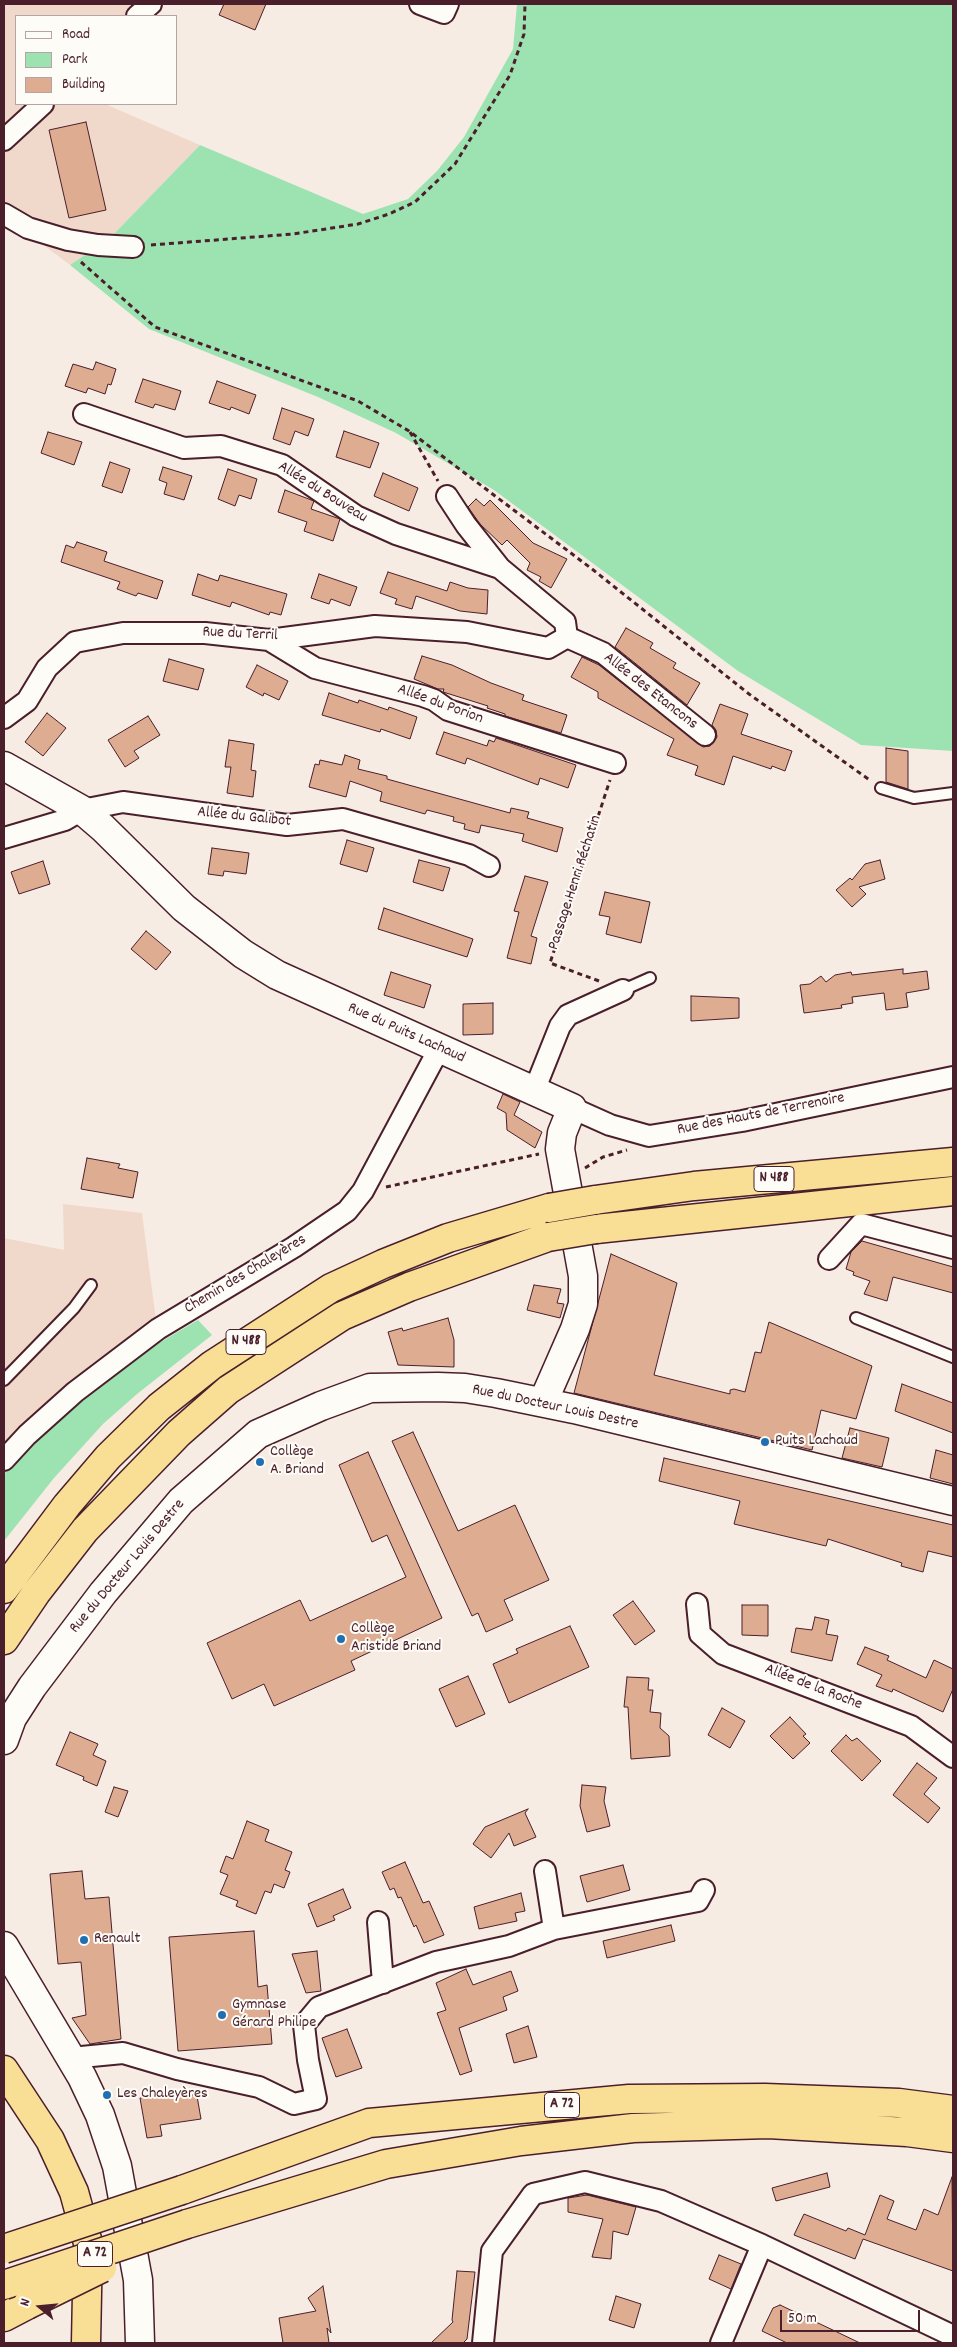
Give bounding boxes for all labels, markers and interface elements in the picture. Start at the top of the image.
legend [15,15,178,105]
text: Road [62,24,90,46]
text: Park [62,49,88,71]
text: Building [62,74,105,96]
street label: Allée du Bouveau [274,458,370,528]
street label: Rue du Terril [202,623,278,647]
street label: Allée des Etancons [599,649,701,735]
street label: Allée du Porion [395,681,485,729]
street label: Allée du Galibot [196,804,292,832]
street label: Passage Henri Réchatin [545,813,607,953]
street label: Rue du Puits Lachaud [344,999,468,1069]
street label: Rue des Hauts de Terrenoire [676,1089,846,1141]
road number: N 488 [754,1166,794,1192]
street label: Chemin des Chaleyères [182,1231,310,1319]
road number: N 488 [226,1330,266,1354]
street label: Rue du Docteur Louis Destre [470,1381,640,1435]
place label: Puits Lachaud [775,1432,858,1452]
marker: Puits Lachaud [759,1436,771,1448]
place label: Collège A. Briand [270,1443,324,1481]
marker: Collège A. Briand [254,1456,266,1468]
street label: Rue du Docteur Louis Destre [66,1496,190,1638]
place label: Collège Aristide Briand [351,1620,441,1658]
marker: Collège Aristide Briand [335,1633,347,1645]
street label: Allée de la Roche [762,1661,864,1715]
place label: Renault [94,1930,140,1950]
marker: Renault [78,1934,90,1946]
place label: Gymnase Gérard Philipe [232,1996,316,2034]
marker: Gymnase Gérard Philipe [216,2009,228,2021]
place label: Les Chaleyères [117,2085,208,2105]
marker: Les Chaleyères [101,2089,113,2101]
road number: A 72 [544,2092,580,2118]
road number: A 72 [78,2242,112,2266]
north arrow [15,2282,65,2332]
text: N [15,2296,36,2309]
scale bar [782,2300,922,2332]
text: 50 m [788,2308,817,2330]

